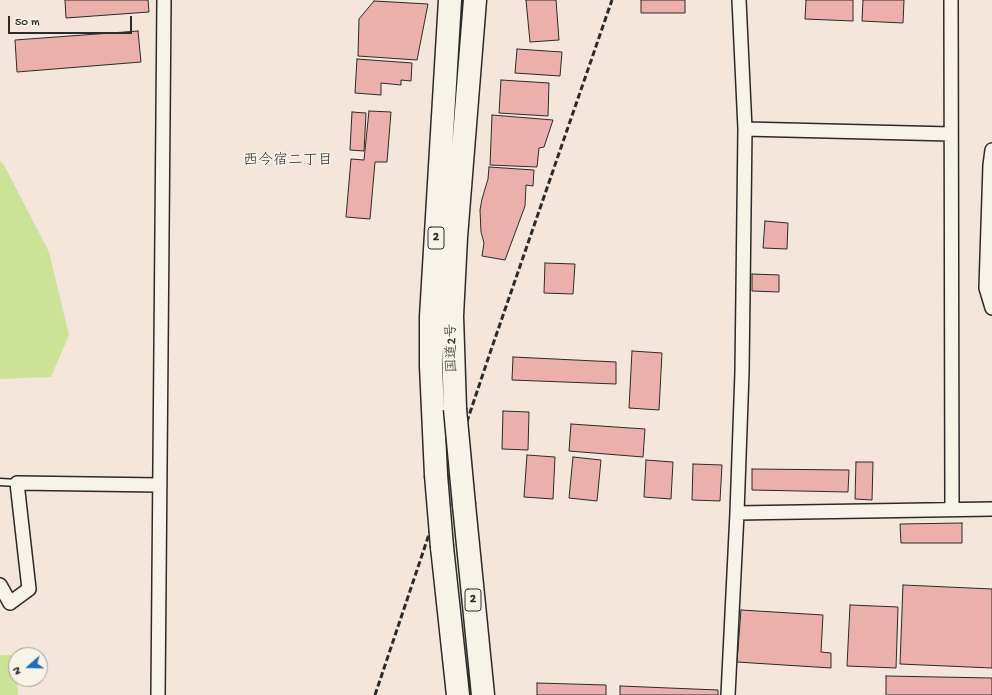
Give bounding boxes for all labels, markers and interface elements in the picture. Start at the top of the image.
scale bar [10,8,134,34]
text: 50 m [15,16,40,30]
district label: 西今宿二丁目 [243,153,333,171]
road number: 2 [428,227,444,249]
street label: 国道2号 [444,323,462,373]
road number: 2 [465,589,481,611]
north arrow [8,647,48,687]
text: N [11,665,25,676]

